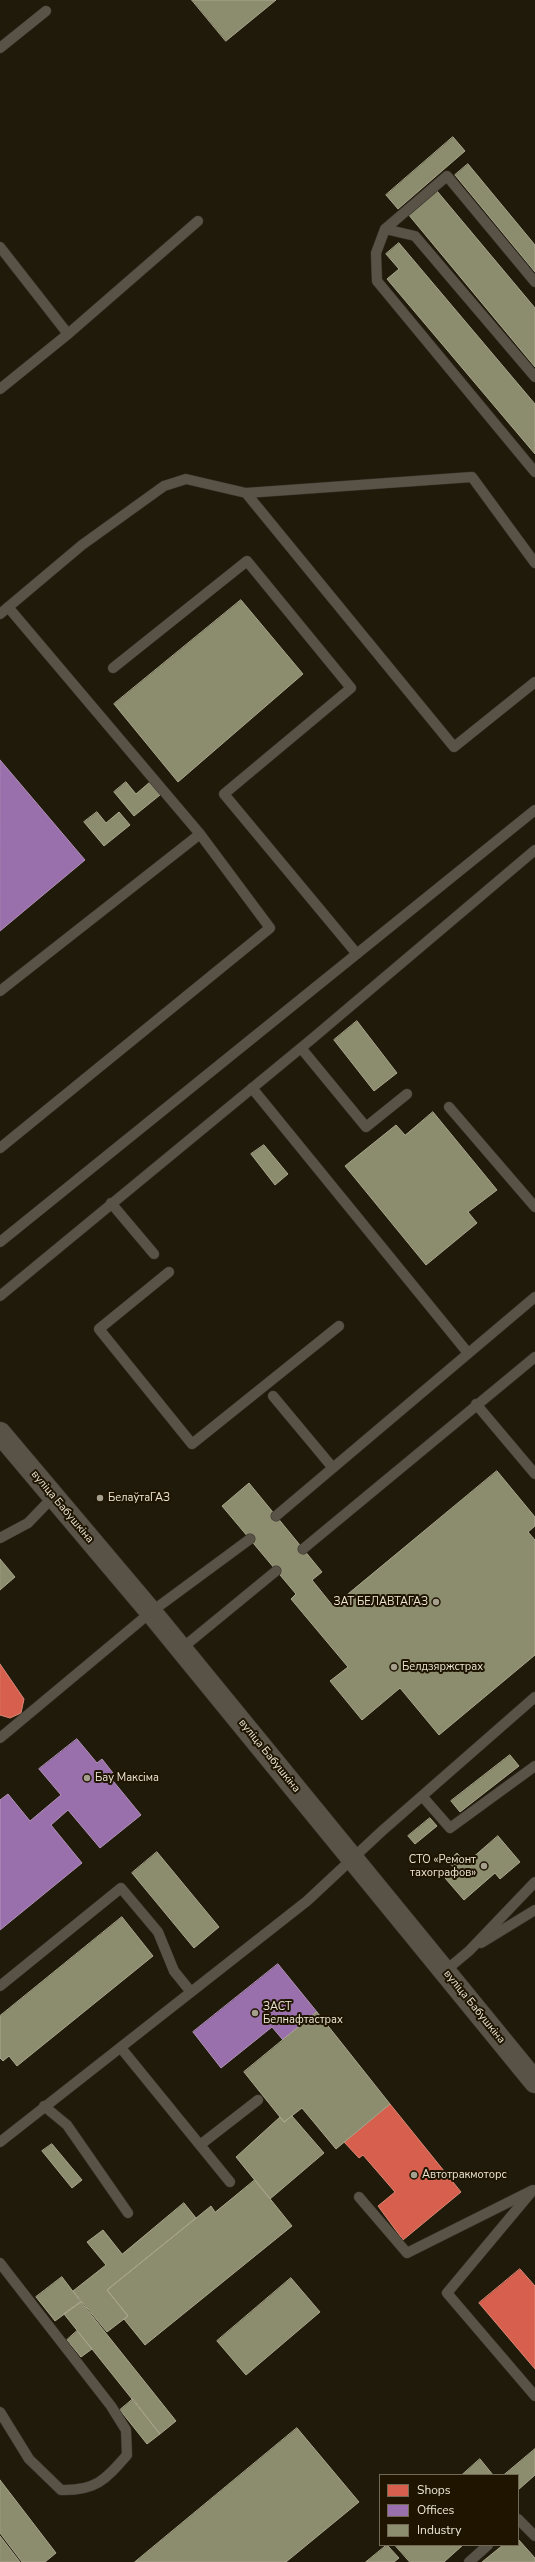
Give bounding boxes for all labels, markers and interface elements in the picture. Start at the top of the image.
street label: вуліца Бабушкіна [28,1468,96,1546]
place label: БелаўтаГАЗ [108,1491,170,1505]
marker: БелаўтаГАЗ [95,1493,105,1503]
place label: ЗАТ БЕЛАВТАГАЗ [334,1595,428,1609]
marker: ЗАТ БЕЛАВТАГАЗ [431,1597,441,1607]
place label: Белдзяржстрах [402,1660,483,1674]
marker: Белдзяржстрах [389,1662,399,1672]
street label: вуліца Бабушкіна [235,1717,303,1795]
place label: Бау Максіма [95,1771,159,1785]
marker: Бау Максіма [82,1773,92,1783]
place label: СТО «Ремонт тахографов» [409,1853,476,1879]
marker: СТО «Ремонт тахографов» [479,1861,489,1871]
street label: вуліца Бабушкіна [440,1968,508,2046]
place label: ЗАСТ Белнафтастрах [263,2000,343,2026]
marker: ЗАСТ Белнафтастрах [250,2008,260,2018]
place label: Автотракмоторс [422,2168,507,2182]
marker: Автотракмоторс [409,2170,419,2180]
legend [379,2474,519,2546]
text: Shops [417,2482,451,2498]
text: Offices [417,2502,454,2518]
text: Industry [417,2522,461,2538]

